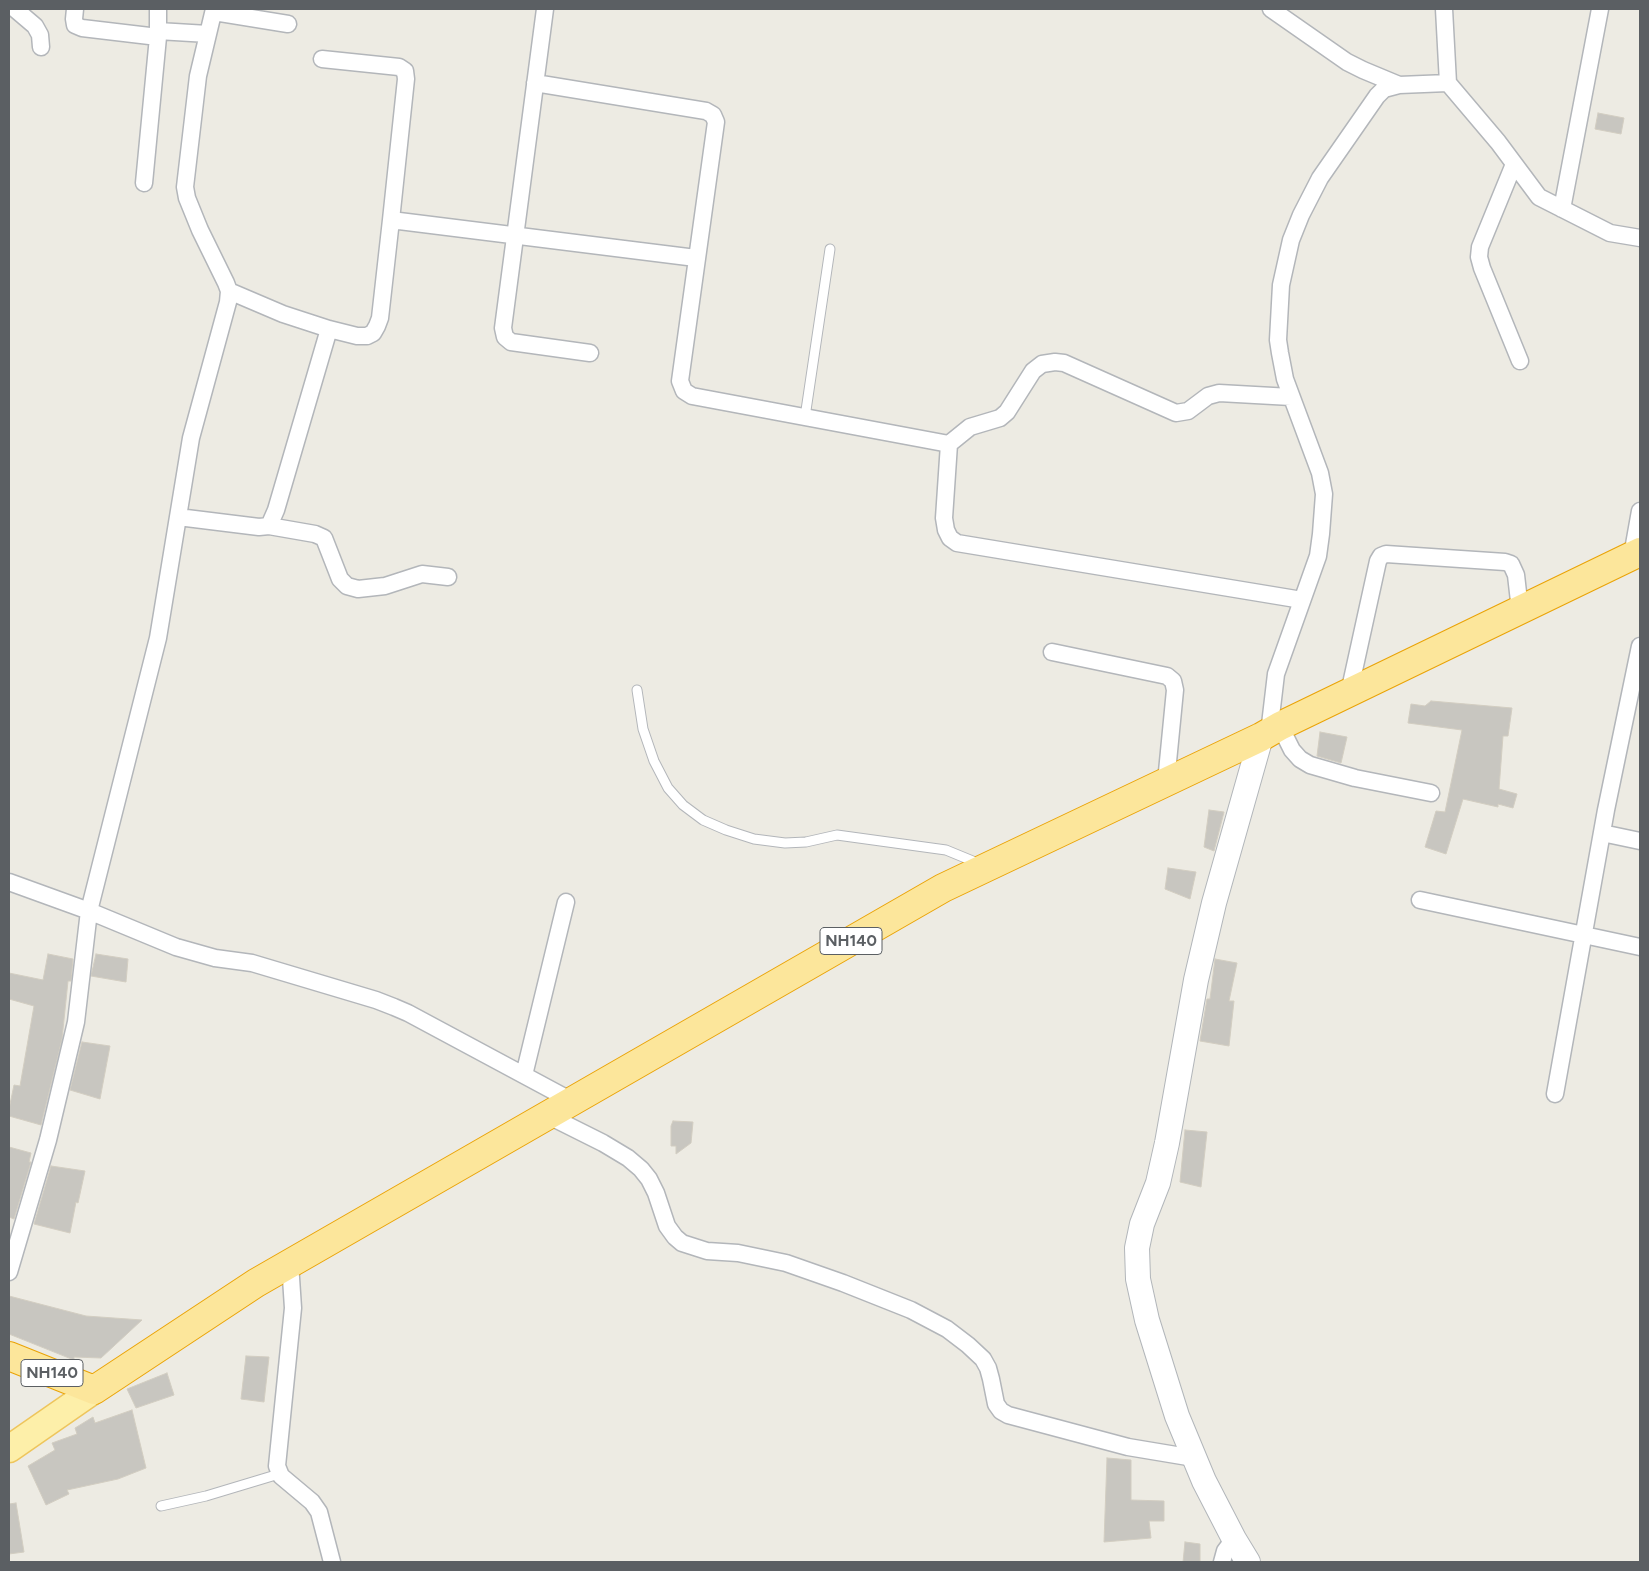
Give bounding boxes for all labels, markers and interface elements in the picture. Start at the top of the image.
road number: NH140 [820,928,882,954]
road number: NH140 [21,1360,83,1386]

